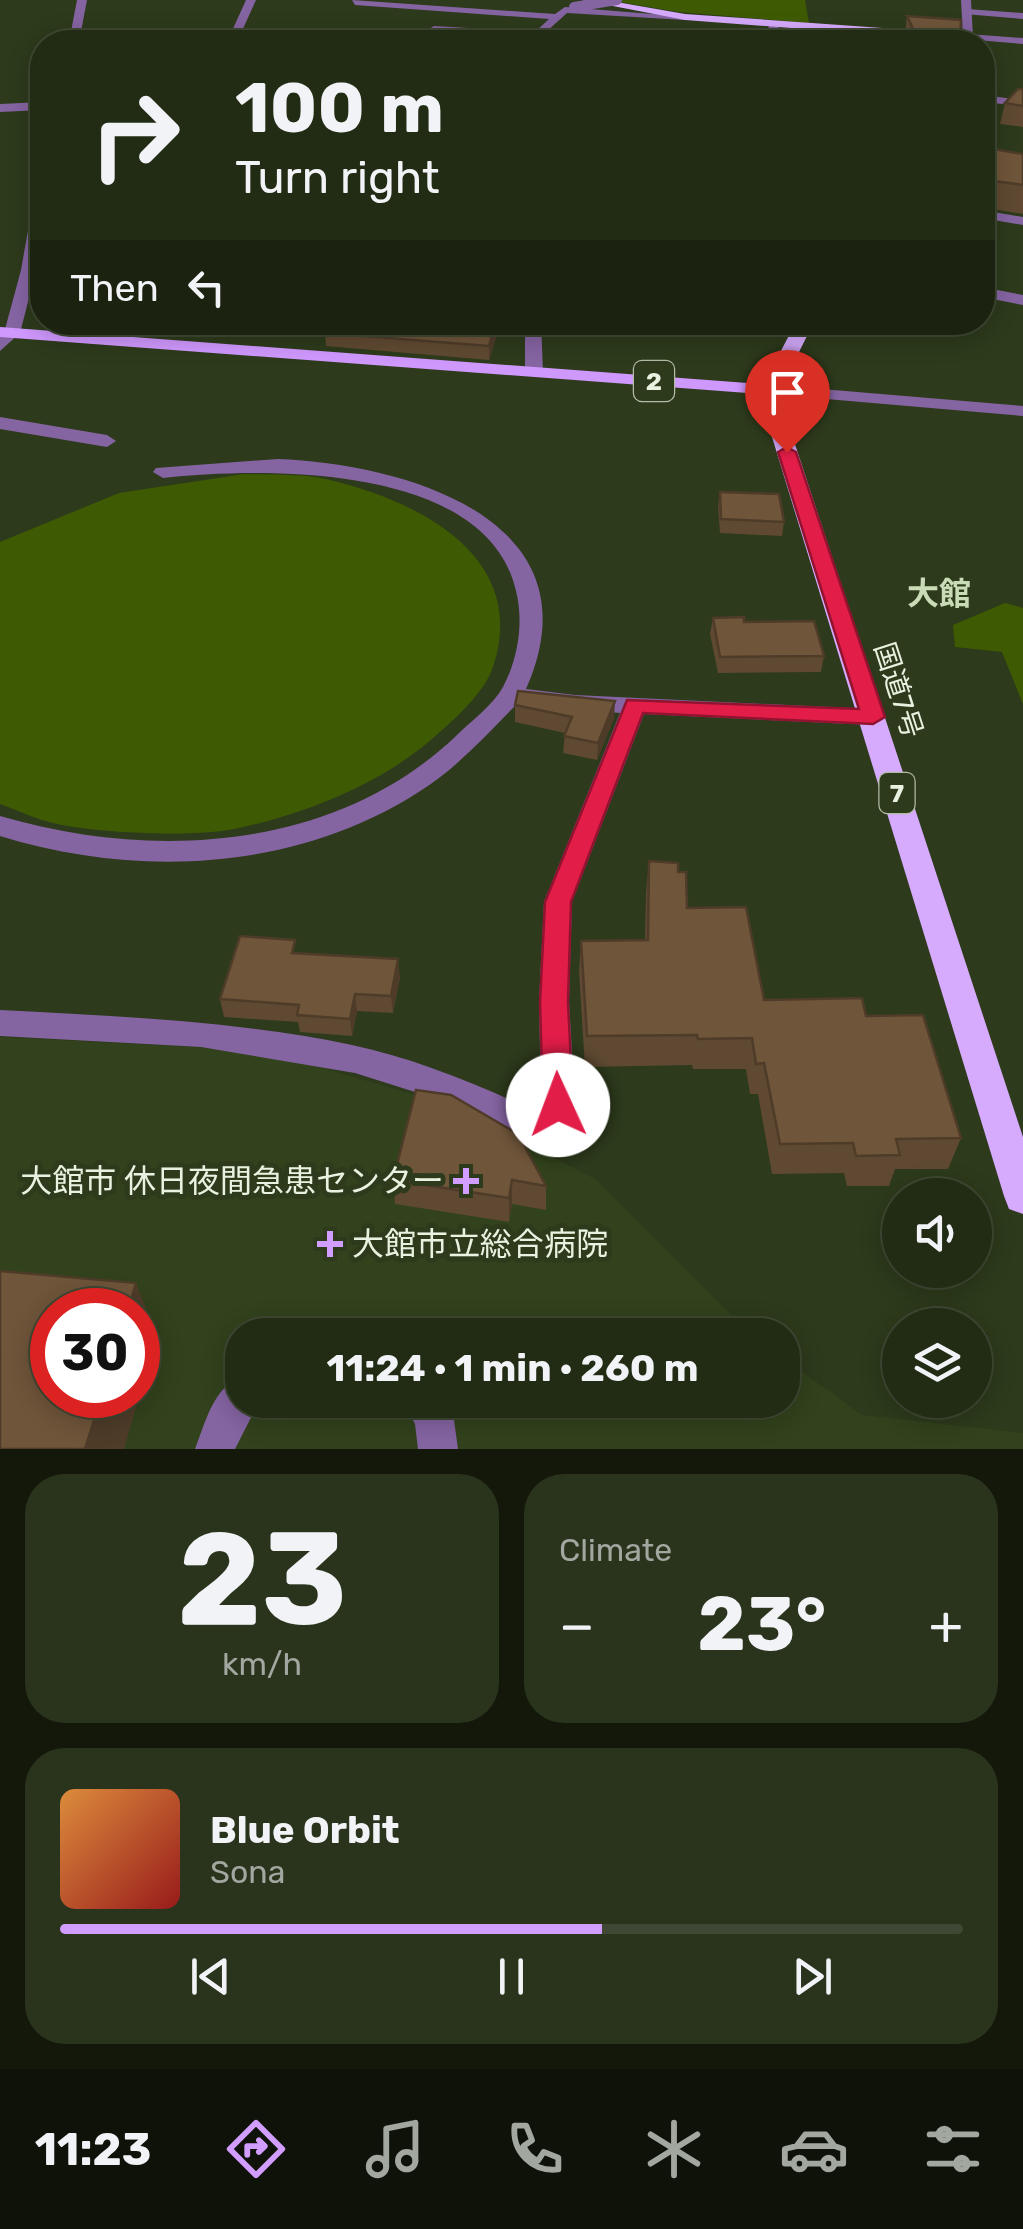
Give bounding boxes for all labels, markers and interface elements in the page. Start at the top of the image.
text: 100 m [235,67,444,150]
icon: right [70,70,200,200]
text: Turn right [235,151,439,204]
icon: left [179,260,234,315]
text: Then [70,265,159,311]
pin [745,350,830,453]
road number: 2 [634,361,674,401]
icon: arrive [760,365,815,420]
district label: 大館 [907,575,971,613]
street label: 国道7号 [868,638,929,742]
road number: 7 [880,773,914,813]
position arrow [506,1053,610,1157]
place label: 大館市 休日夜間急患センター [20,1162,444,1200]
marker: 大館市 休日夜間急患センター [453,1168,479,1194]
map controls [882,1178,992,1418]
button: sound [882,1178,992,1288]
place label: 大館市立総合病院 [352,1225,608,1263]
marker: 大館市立総合病院 [317,1231,343,1257]
speed limit sign: 30 [30,1288,160,1418]
button: layers [882,1308,992,1418]
text: 11:24 · 1 min · 260 m [326,1345,699,1391]
text: 23 [177,1502,347,1657]
text: Climate [559,1531,672,1569]
text: 23° [697,1580,826,1669]
text: − [559,1593,595,1658]
text: + [929,1593,963,1658]
text: km/h [222,1645,302,1683]
text: Blue Orbit [210,1807,400,1853]
text: Sona [210,1853,285,1891]
icon: previous [183,1949,238,2004]
icon: pause [484,1949,539,2004]
icon: next [785,1949,840,2004]
icon: directions [221,2114,291,2184]
icon: music [360,2114,430,2184]
icon: phone [500,2114,570,2184]
icon: climate [639,2114,709,2184]
icon: car [779,2114,849,2184]
icon: filters [918,2114,988,2184]
text: 11:23 [35,2123,152,2176]

